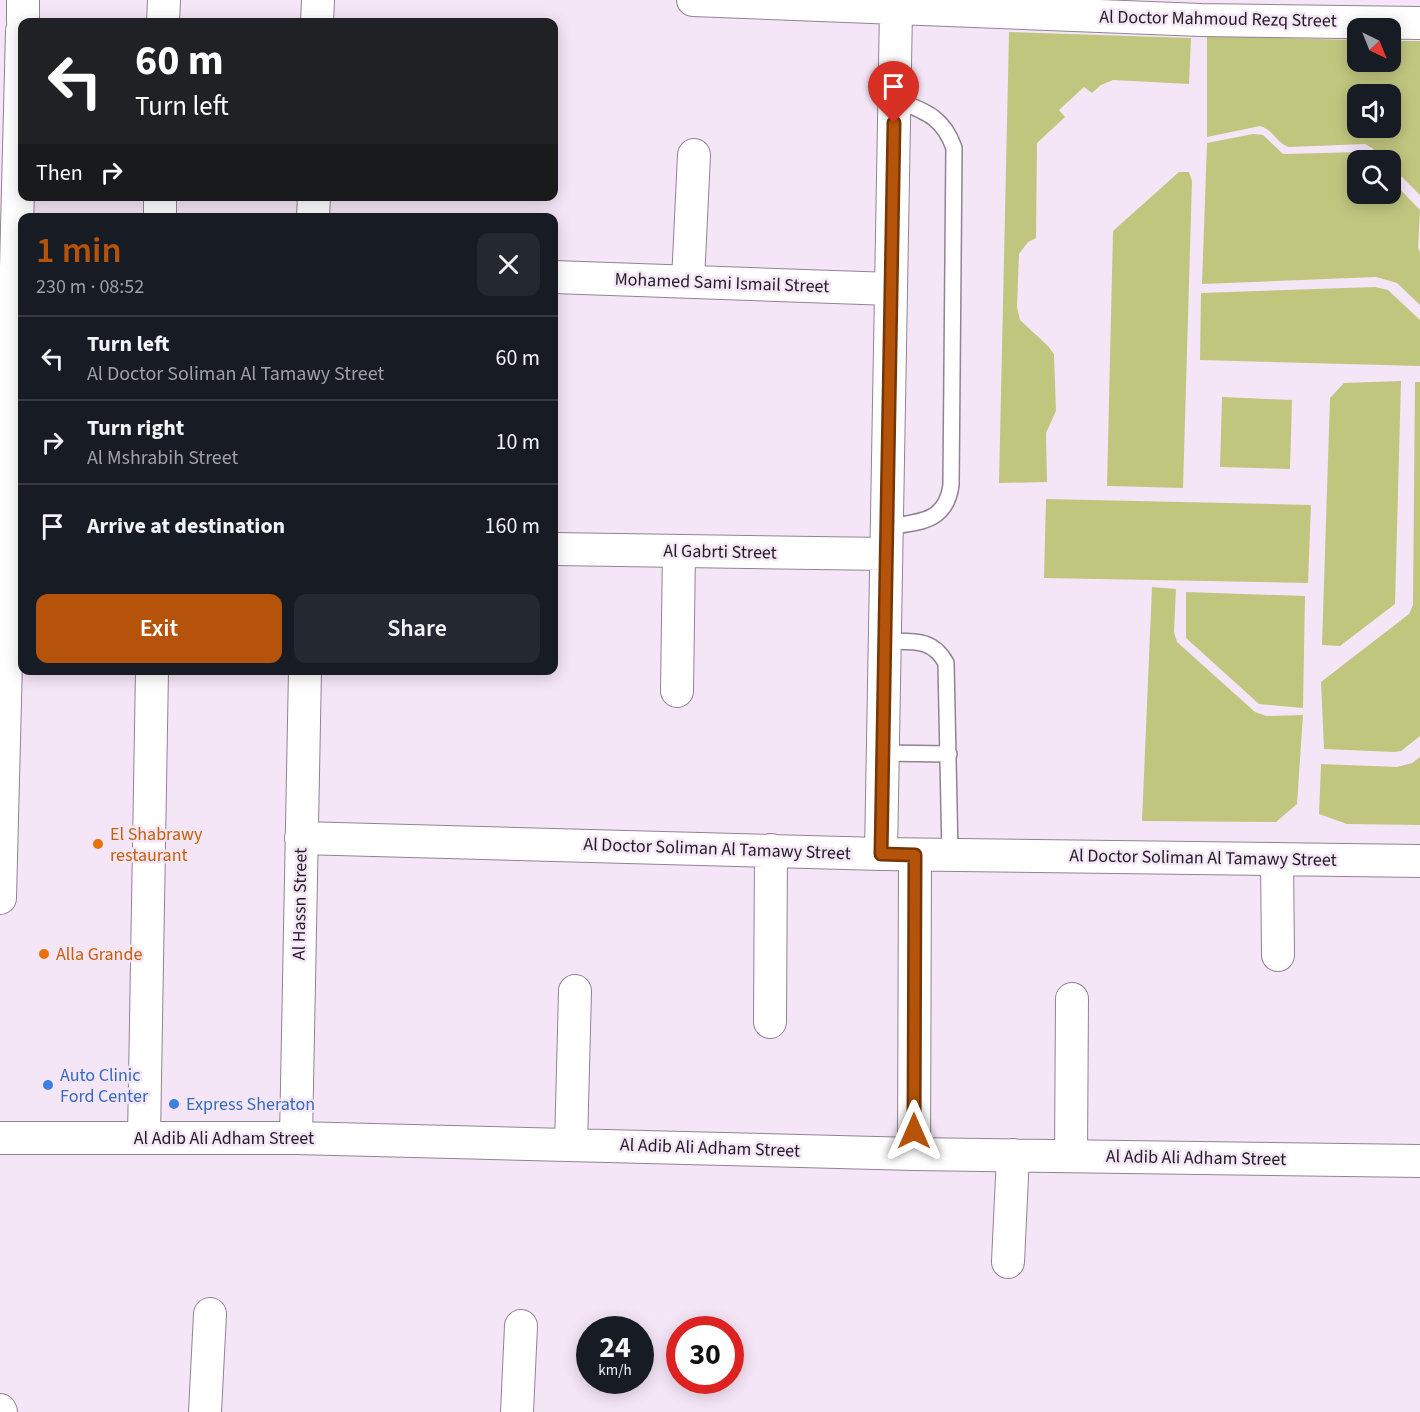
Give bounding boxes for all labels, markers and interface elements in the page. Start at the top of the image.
street label: Al Doctor Mahmoud Rezq Street [1099,4,1337,34]
north arrow [1347,18,1401,72]
map controls [1347,18,1401,204]
text: 60 m [135,31,224,91]
icon: left [36,42,114,120]
pin [868,61,919,123]
icon: arrive [877,70,910,103]
button: sound [1347,84,1401,138]
text: Turn left [135,87,229,126]
button: search [1347,150,1401,204]
icon: right [95,156,128,189]
text: Then [36,157,83,189]
text: 1 min [36,225,122,276]
button: close [477,233,540,296]
street label: Mohamed Sami Ismail Street [614,267,830,299]
text: 230 m · 08:52 [36,273,144,301]
text: Turn left [87,328,169,360]
icon: left [36,342,69,375]
text: 60 m [495,342,540,374]
text: Al Doctor Soliman Al Tamawy Street [87,360,384,388]
text: Turn right [87,412,184,444]
icon: right [36,426,69,459]
text: 10 m [495,426,540,458]
text: Al Mshrabih Street [87,444,238,472]
icon: arrive [36,510,69,543]
text: Arrive at destination [87,510,285,542]
text: 160 m [485,510,540,542]
street label: Al Gabrti Street [663,539,777,565]
button: Exit [36,594,282,663]
button: Share [294,594,540,663]
place label: El Shabrawy restaurant [110,822,203,868]
street label: Al Doctor Soliman Al Tamawy Street [583,832,851,866]
marker: El Shabrawy restaurant [91,837,105,851]
street label: Al Doctor Soliman Al Tamawy Street [1069,843,1337,873]
street label: Al Hassn Street [287,848,313,960]
place label: Alla Grande [56,942,142,967]
marker: Alla Grande [37,947,51,961]
place label: Auto Clinic Ford Center [60,1063,149,1109]
marker: Auto Clinic Ford Center [41,1078,55,1092]
place label: Express Sheraton [186,1092,315,1117]
marker: Express Sheraton [167,1097,181,1111]
position arrow [882,1099,946,1163]
street label: Al Adib Ali Adham Street [134,1126,314,1151]
street label: Al Adib Ali Adham Street [619,1132,801,1164]
street label: Al Adib Ali Adham Street [1106,1144,1286,1172]
speed limit sign: 30 [666,1316,744,1394]
text: 24 [599,1326,631,1369]
text: km/h [598,1360,632,1381]

